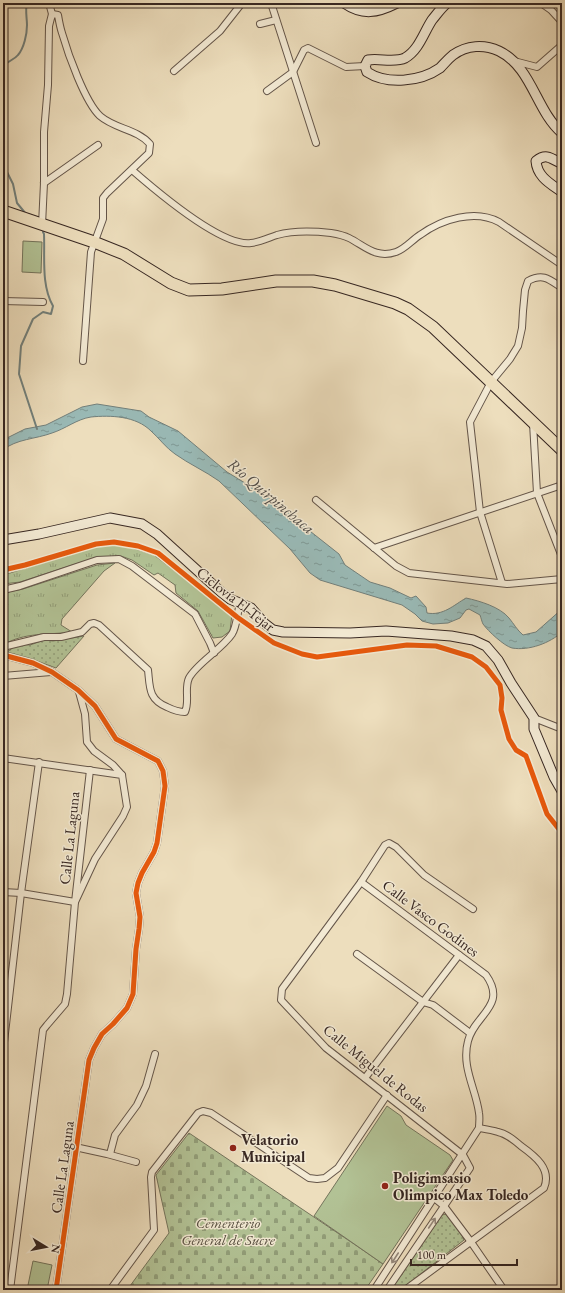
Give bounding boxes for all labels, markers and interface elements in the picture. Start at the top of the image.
water label: Río Quirpinchaca [223,453,319,539]
street label: Ciclovía El Tejar [193,563,279,635]
street label: Calle La Laguna [55,790,83,885]
street label: Calle Vasco Godines [379,875,483,961]
street label: Calle Miguel de Rodas [320,1020,433,1116]
street label: Calle La Laguna [46,1119,78,1215]
place label: Velatorio Municipal [241,1130,306,1166]
marker: Velatorio Municipal [228,1143,238,1153]
place label: Poligimsasio Olimpico Max Toledo [393,1168,529,1204]
marker: Poligimsasio Olimpico Max Toledo [380,1181,390,1191]
park label: Cementerio General de Sucre [181,1213,276,1249]
one-way arrow [428,1218,436,1229]
north arrow [26,1227,66,1267]
scale bar [411,1241,517,1267]
text: N [48,1243,64,1254]
text: 100 m [417,1247,447,1263]
one-way arrow [391,1252,399,1263]

